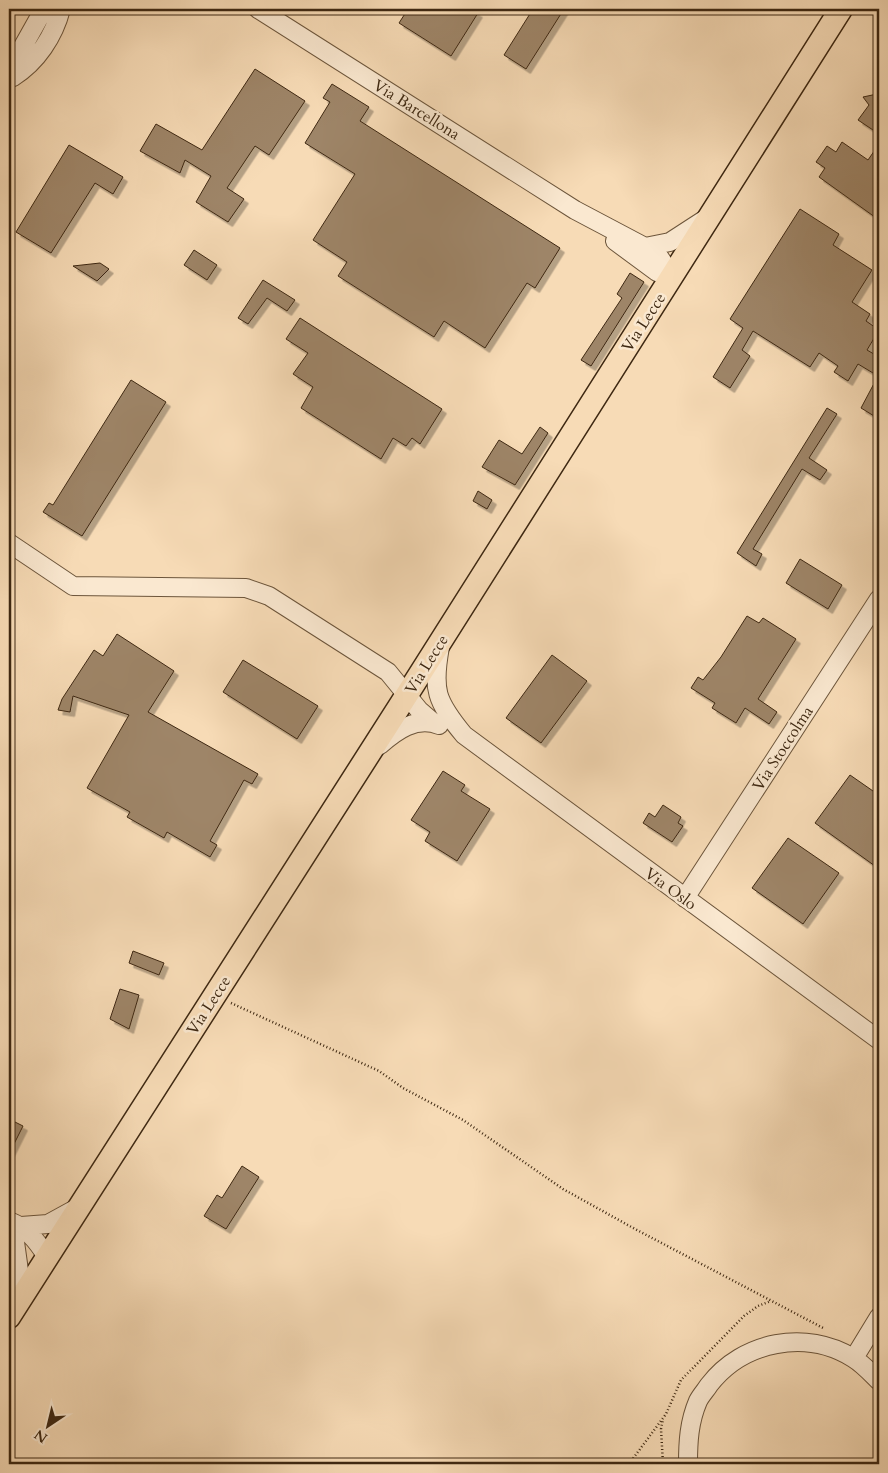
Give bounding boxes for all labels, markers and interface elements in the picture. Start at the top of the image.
street label: Via Barcellona [369,74,464,145]
street label: Via Lecce [617,289,671,356]
street label: Via Lecce [400,631,454,698]
street label: Via Stoccolma [747,702,819,795]
street label: Via Oslo [640,862,701,915]
street label: Via Lecce [182,972,236,1039]
north arrow [22,1400,72,1450]
text: N [30,1425,51,1448]

